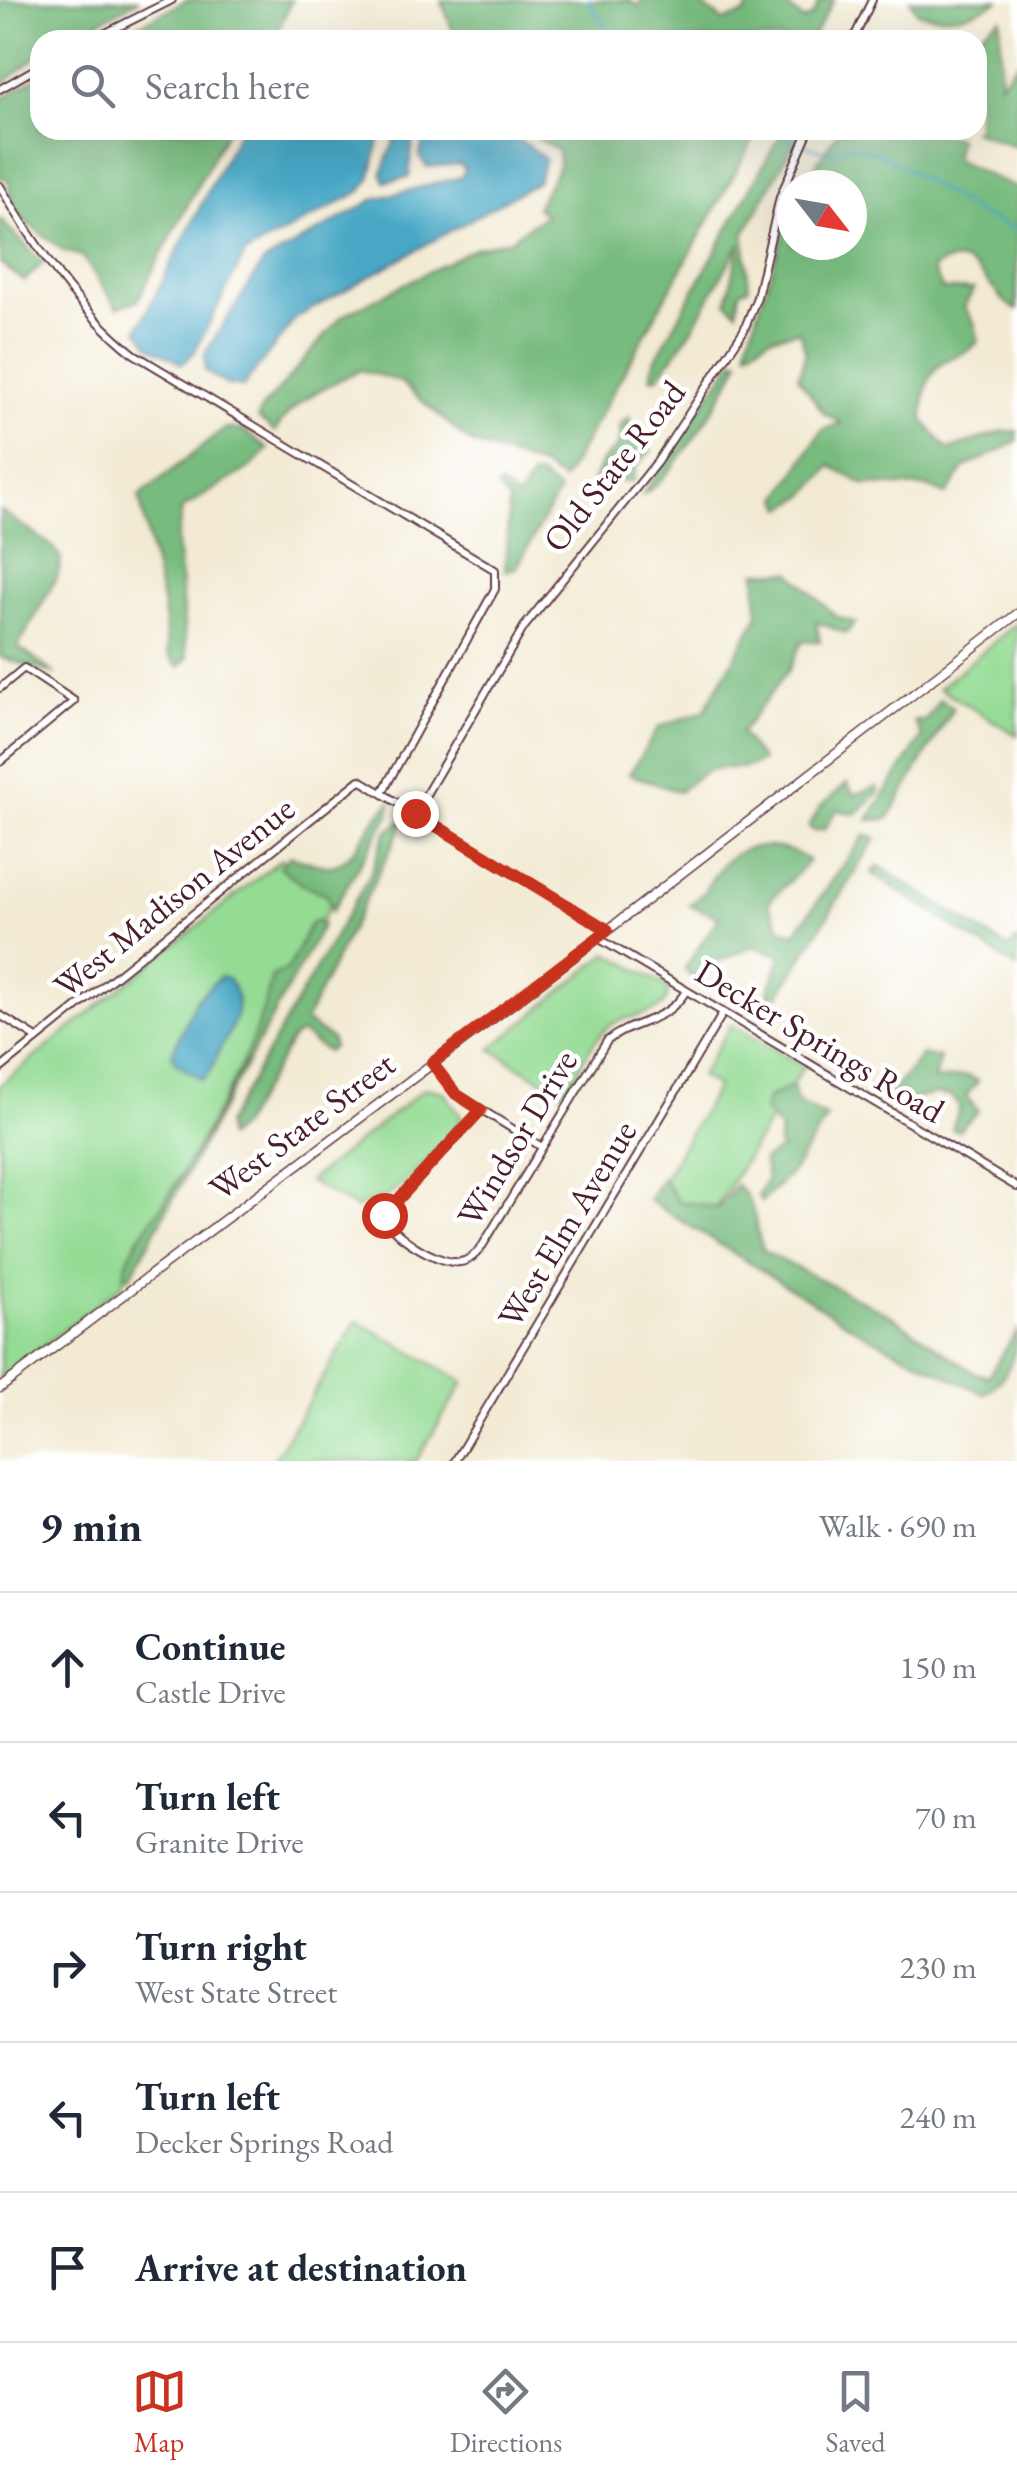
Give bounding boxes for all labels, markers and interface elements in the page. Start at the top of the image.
search box [30,30,987,140]
icon: search [65,58,120,113]
text: Search here [145,61,310,110]
north arrow [777,170,867,260]
street label: Old State Road [532,370,695,561]
street label: West Madison Avenue [44,786,303,1008]
route end [393,791,439,837]
street label: Decker Springs Road [688,948,953,1133]
street label: West State Street [200,1041,404,1210]
street label: Windsor Drive [446,1041,587,1234]
street label: West Elm Avenue [487,1112,646,1336]
route start [362,1193,408,1239]
text: 9 min [40,1499,142,1554]
text: Walk · 690 m [819,1505,977,1547]
text: Continue [135,1622,286,1671]
icon: ahead [40,1640,95,1695]
text: 150 m [900,1646,977,1688]
text: Castle Drive [135,1671,286,1713]
text: Turn left [135,1772,280,1821]
icon: left [40,1790,95,1845]
text: 70 m [915,1796,977,1838]
text: Granite Drive [135,1821,304,1863]
text: Turn right [135,1922,307,1971]
icon: right [40,1940,95,1995]
text: 230 m [900,1946,977,1988]
text: West State Street [135,1971,337,2013]
text: Turn left [135,2072,280,2121]
icon: left [40,2090,95,2145]
text: 240 m [900,2096,977,2138]
text: Decker Springs Road [135,2121,393,2163]
icon: arrive [40,2240,95,2295]
text: Arrive at destination [135,2243,467,2292]
tab: Map [132,2364,187,2460]
tab: Directions [450,2364,562,2460]
tab: Saved [825,2364,885,2460]

